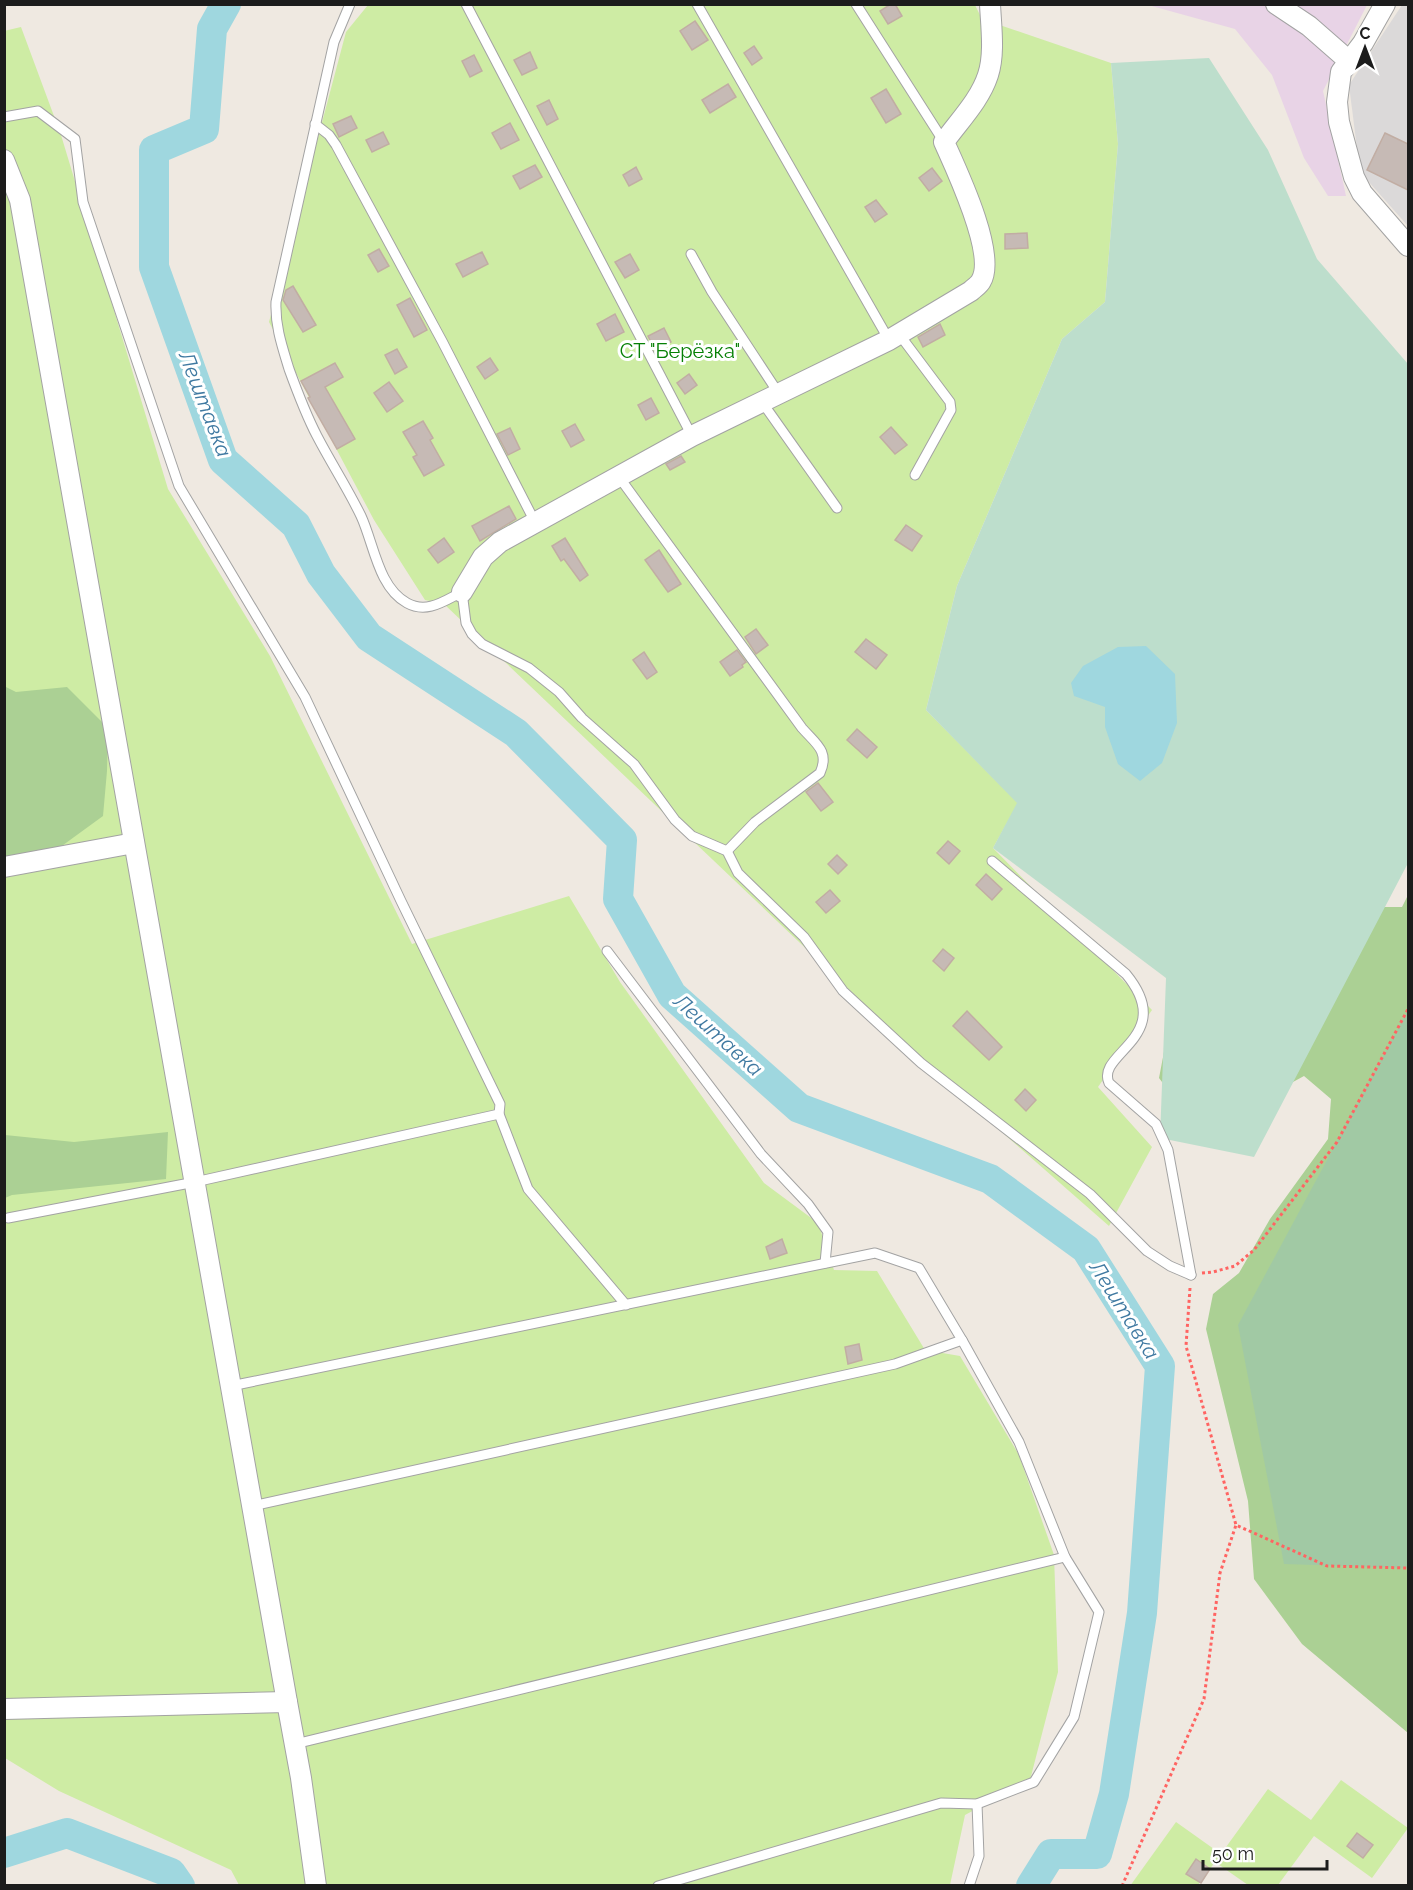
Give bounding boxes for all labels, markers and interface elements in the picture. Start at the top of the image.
north arrow [1335,18,1395,78]
text: С [1360,24,1371,43]
park label: СТ "Берёзка" [620,339,740,363]
water label: Лештавка [174,346,237,460]
water label: Лештавка [668,987,768,1081]
water label: Лештавка [1084,1255,1165,1364]
scale bar [1203,1833,1328,1871]
text: 50 m [1212,1843,1254,1864]

